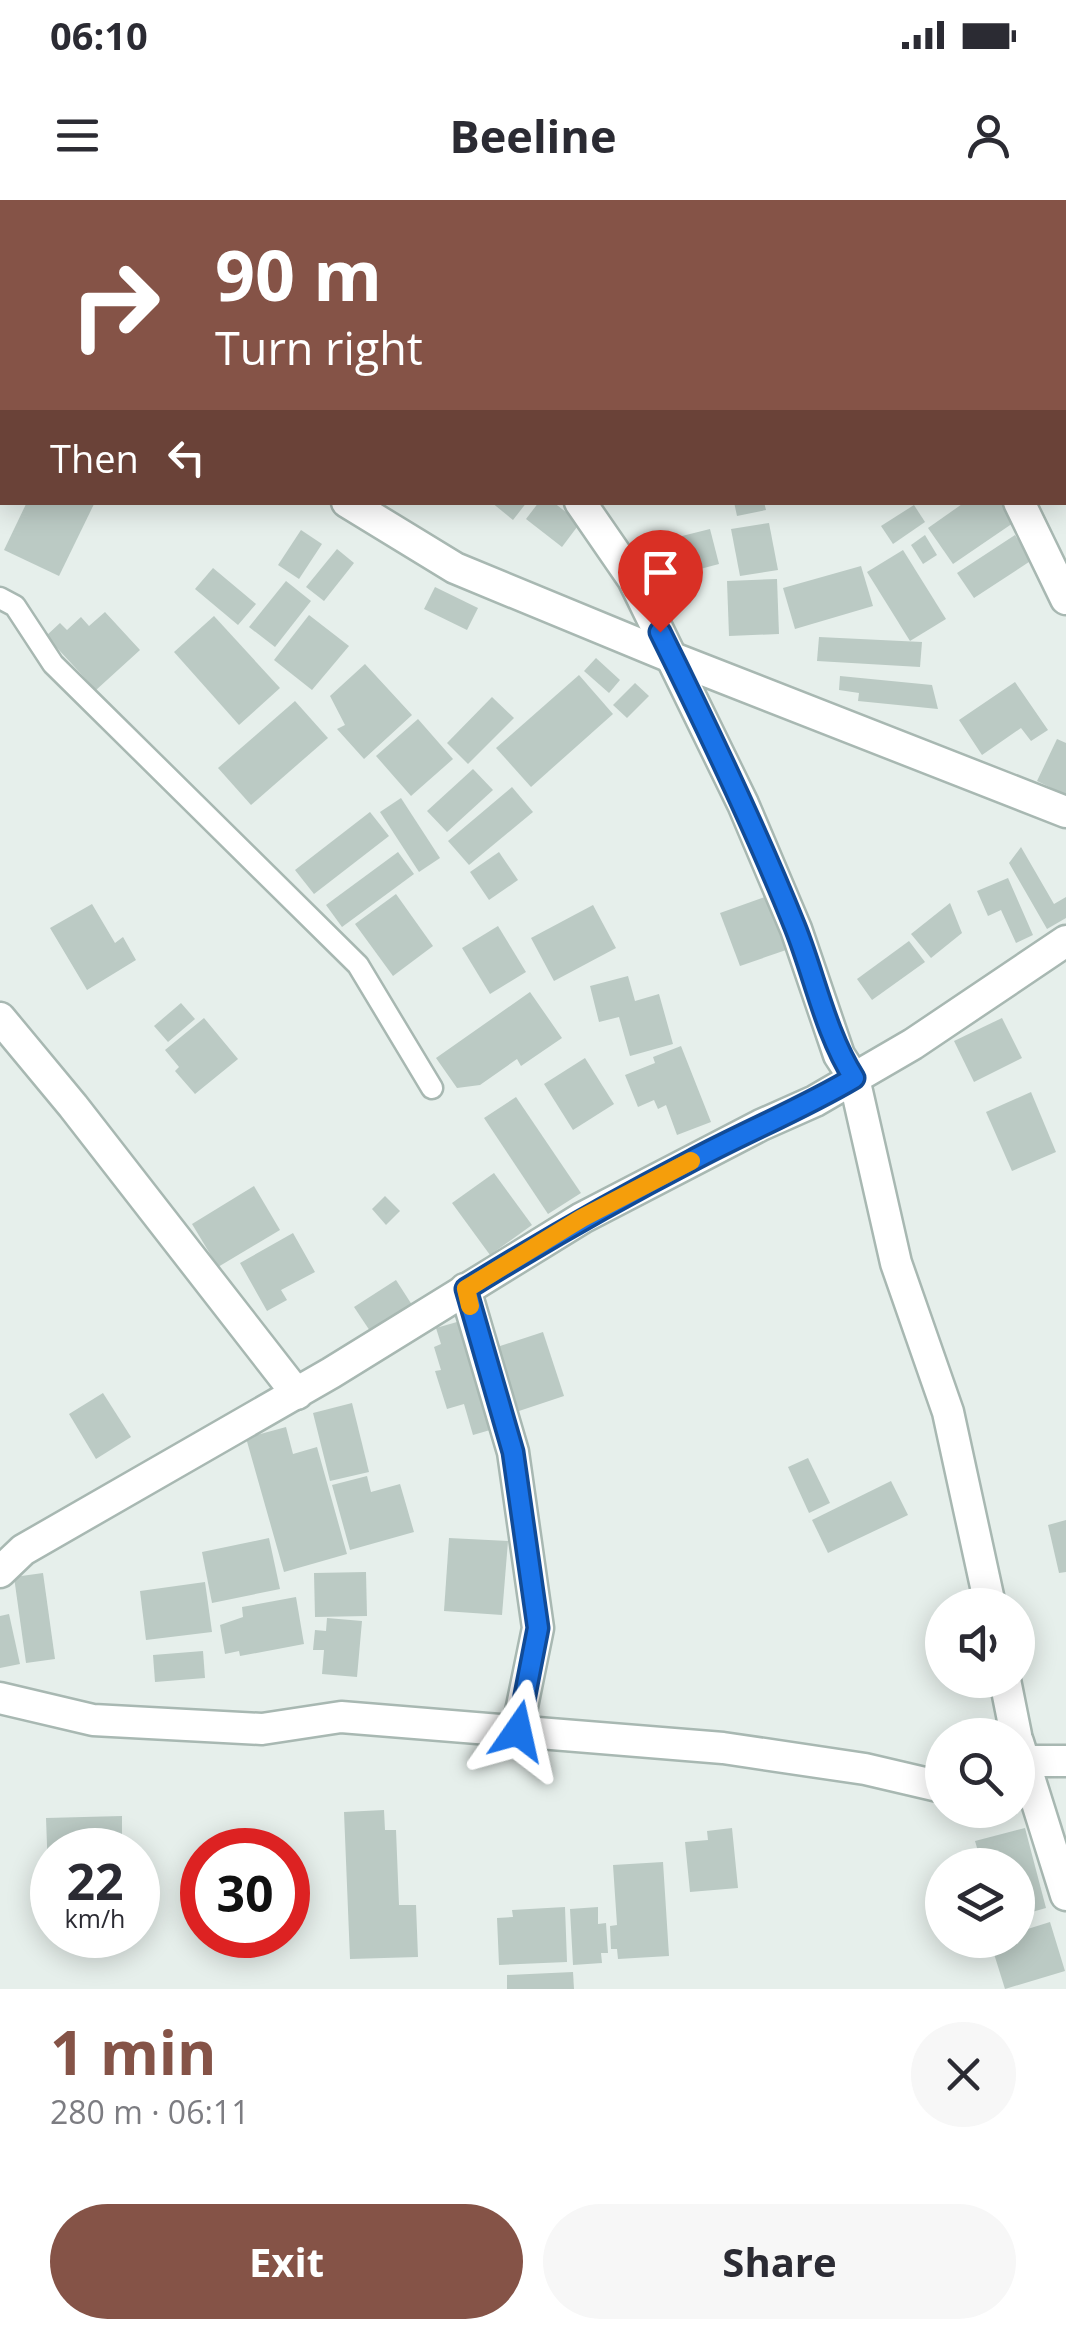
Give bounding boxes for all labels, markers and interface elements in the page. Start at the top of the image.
text: 06:10 [50,9,148,61]
text: Beeline [449,105,617,166]
icon: menu [50,108,105,163]
icon: person [961,108,1016,163]
text: 90 m [215,226,382,322]
icon: right [50,240,180,370]
text: Turn right [215,317,423,378]
icon: left [159,430,214,485]
text: Then [50,432,139,484]
pin [618,530,703,633]
icon: arrive [633,545,688,600]
map controls [925,1588,1035,1958]
button: sound [925,1588,1035,1698]
position arrow [466,1679,570,1783]
button: search [925,1718,1035,1828]
speed limit sign: 30 [180,1828,310,1958]
text: 22 [66,1847,124,1915]
button: layers [925,1848,1035,1958]
text: km/h [65,1901,125,1935]
text: 1 min [50,2011,217,2093]
button: close [911,2022,1016,2127]
text: 280 m · 06:11 [50,2090,249,2133]
button: Exit [50,2204,523,2319]
button: Share [543,2204,1016,2319]

